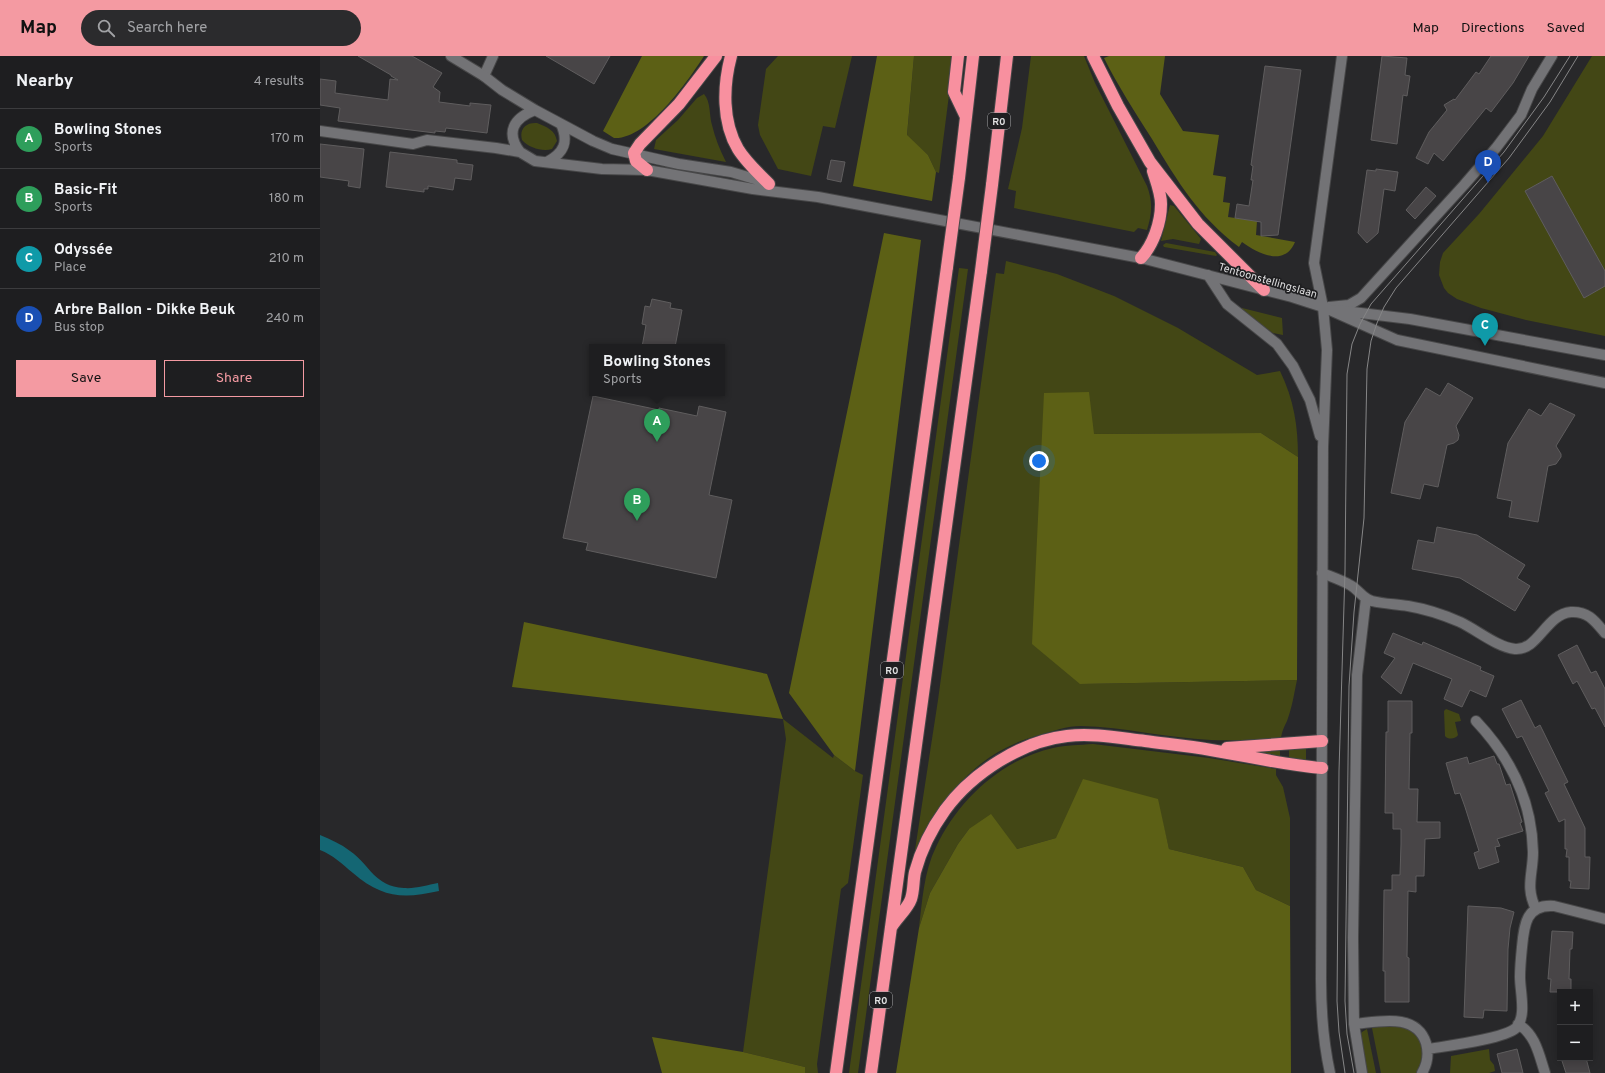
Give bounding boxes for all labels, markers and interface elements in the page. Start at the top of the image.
search box [81,10,361,46]
text: Map [20,16,57,40]
icon: search [95,17,117,39]
text: Search here [127,19,207,38]
text: Map [1413,20,1439,37]
text: Directions [1461,20,1525,37]
text: Saved [1547,20,1585,37]
text: Nearby [16,71,73,93]
text: 4 results [254,74,304,90]
road number: R0 [988,113,1010,129]
text: Bowling Stones [54,121,162,140]
text: A [24,131,34,147]
text: 170 m [270,131,304,147]
text: Sports [54,140,93,156]
pin: D [1475,150,1501,183]
text: Basic-Fit [54,181,117,200]
text: B [25,191,33,207]
text: 180 m [269,191,304,207]
text: Sports [54,200,93,216]
text: Odyssée [54,241,113,260]
text: C [25,251,33,267]
text: 210 m [269,251,304,267]
text: Place [54,260,86,276]
street label: Tentoonstellingslaan [1217,260,1319,302]
text: Arbre Ballon - Dikke Beuk [54,301,235,320]
text: D [24,311,34,327]
text: 240 m [266,311,304,327]
pin: C [1472,313,1498,346]
text: Bus stop [54,320,104,336]
popup [589,344,725,396]
text: Bowling Stones [603,353,711,372]
button: Save [16,360,156,397]
button: Share [164,360,304,397]
text: Sports [603,372,642,388]
pin: A [644,409,670,442]
your location [1029,451,1049,471]
pin: B [624,488,650,521]
road number: R0 [881,662,903,678]
map controls [1557,989,1593,1061]
button: + [1557,989,1593,1025]
road number: R0 [870,992,892,1008]
button: − [1557,1025,1593,1061]

